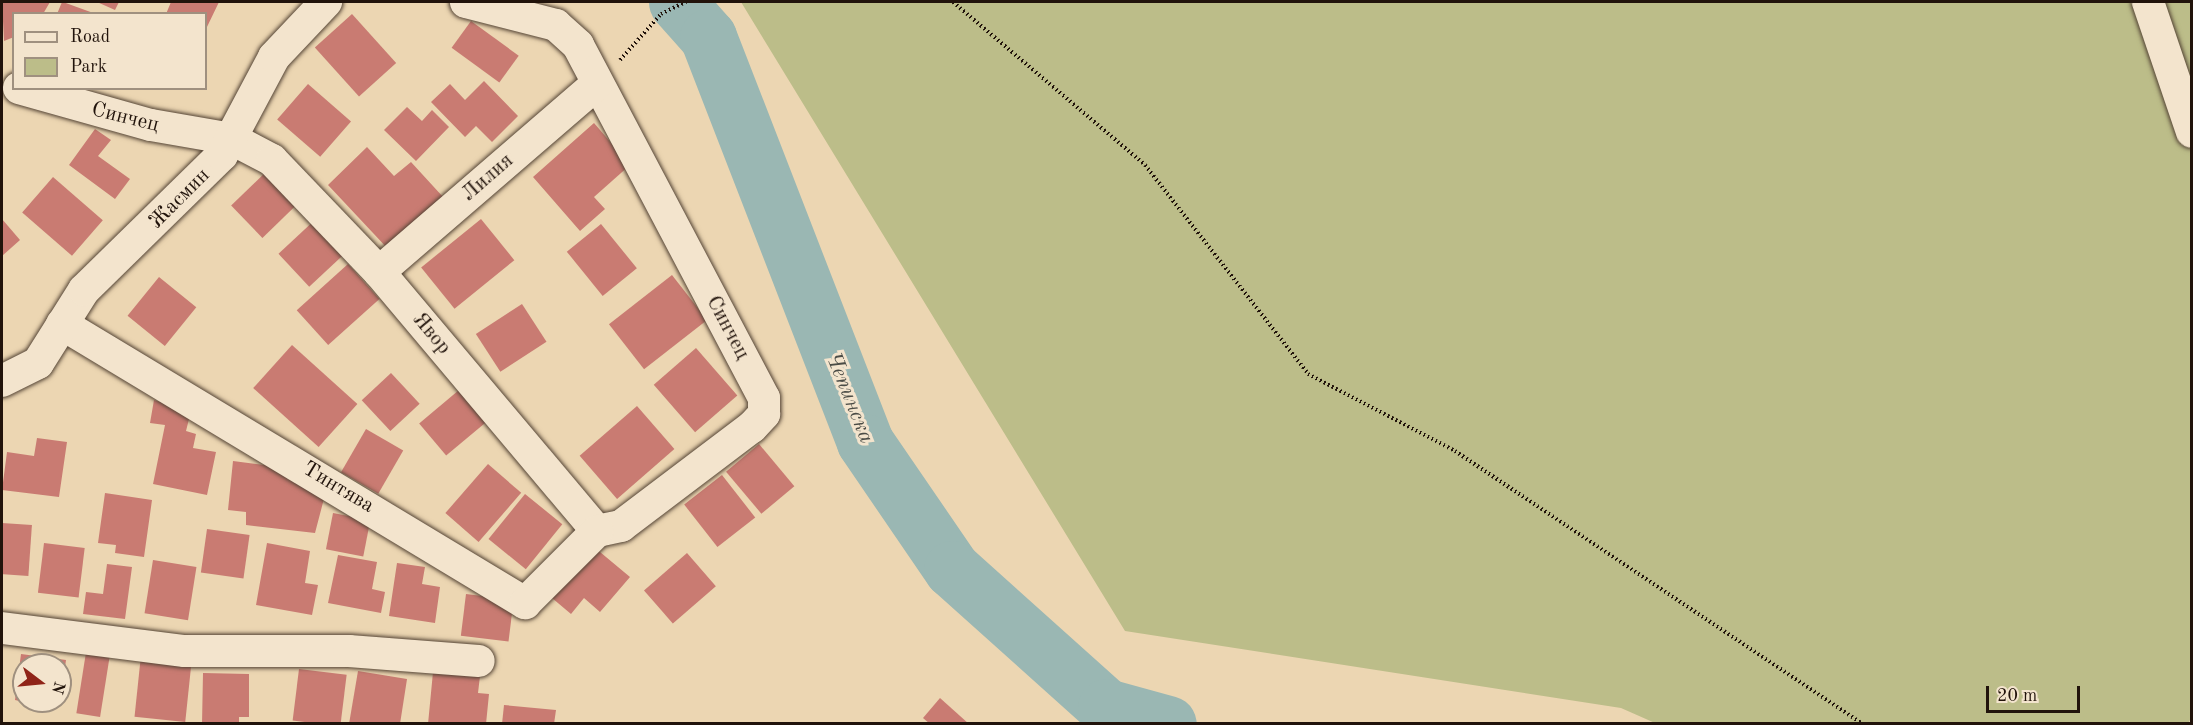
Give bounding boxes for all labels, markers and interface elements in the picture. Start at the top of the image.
legend [12,12,207,90]
text: Road [70,28,110,46]
text: Park [70,58,107,76]
street label: Синчец [89,97,161,139]
street label: Лилия [457,149,519,207]
street label: Жасмин [144,163,216,235]
street label: Синчец [700,292,754,364]
street label: Явор [406,308,456,360]
water label: Чепинска [819,349,879,447]
street label: Тинтява [298,457,378,519]
north arrow [12,653,72,713]
scale bar [1989,674,2084,712]
text: N [48,679,67,695]
text: 20 m [1997,687,2037,705]

